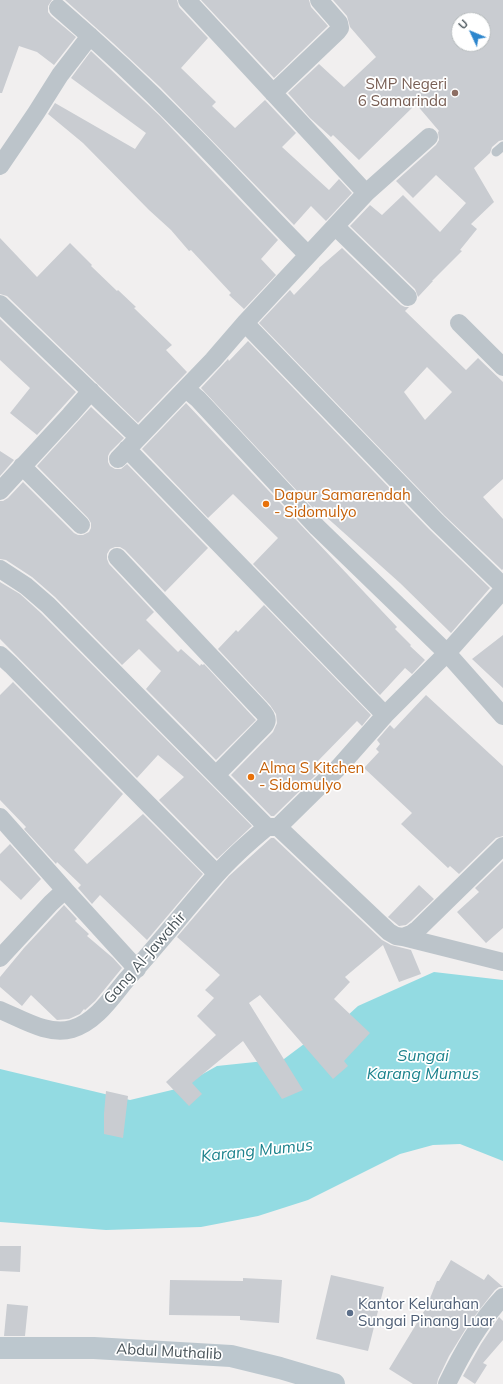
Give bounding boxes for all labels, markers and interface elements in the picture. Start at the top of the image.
north arrow [451,12,491,52]
text: U [455,17,471,32]
place label: SMP Negeri 6 Samarinda [358,75,447,110]
marker: SMP Negeri 6 Samarinda [450,88,460,98]
place label: Dapur Samarendah - Sidomulyo [274,486,411,521]
marker: Dapur Samarendah - Sidomulyo [261,499,271,509]
place label: Alma S Kitchen - Sidomulyo [259,759,364,794]
marker: Alma S Kitchen - Sidomulyo [246,772,256,782]
street label: Gang Al-Jawahir [100,908,190,1008]
water label: Sungai Karang Mumus [367,1046,479,1084]
water label: Karang Mumus [200,1136,314,1166]
place label: Kantor Kelurahan Sungai Pinang Luar [358,1295,494,1330]
marker: Kantor Kelurahan Sungai Pinang Luar [345,1308,355,1318]
street label: Abdul Muthalib [116,1340,222,1364]

